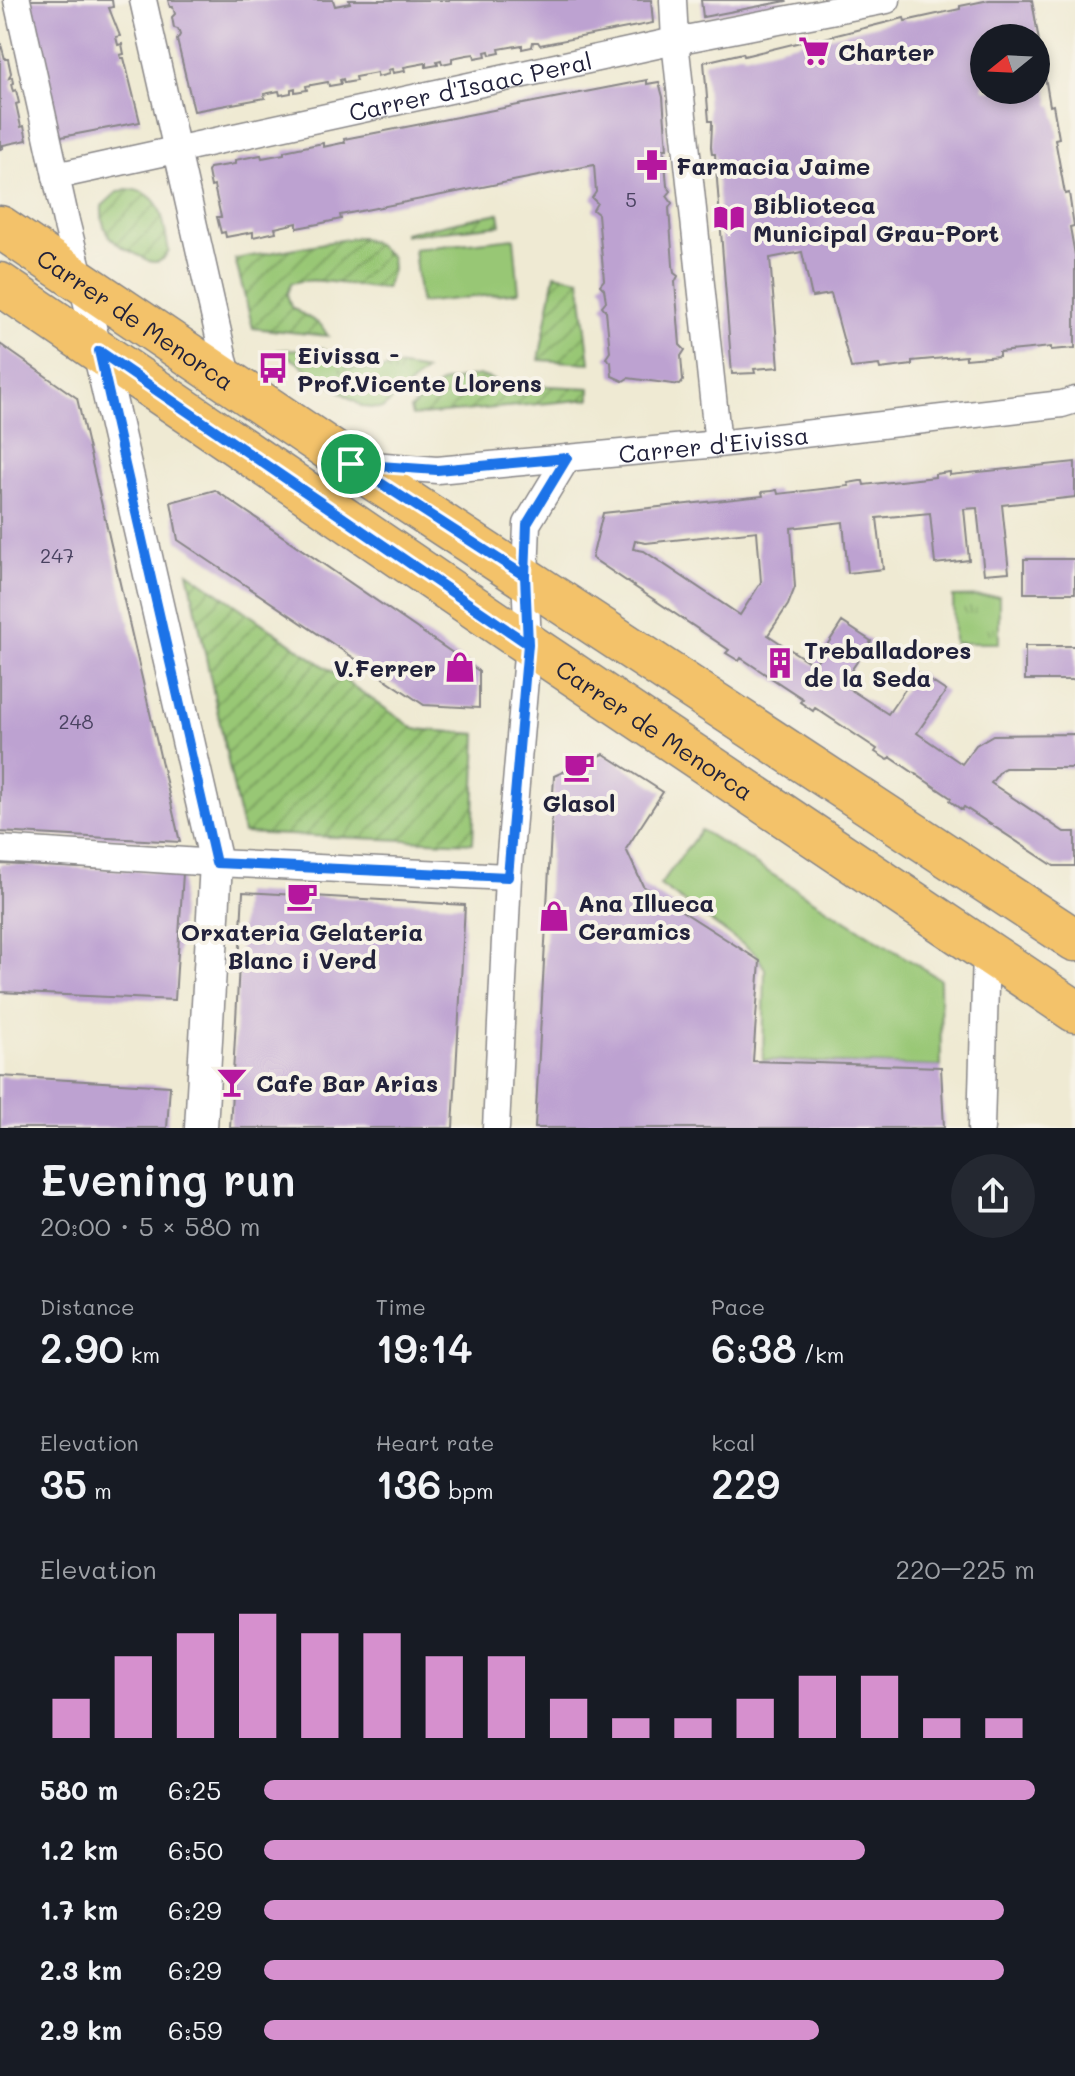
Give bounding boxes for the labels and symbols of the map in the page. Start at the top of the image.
north arrow [970,24,1050,104]
supermarket icon: Charter [797,34,831,68]
place label: Charter [838,36,934,67]
street label: Carrer d'Isaac Peral [346,44,595,127]
pharmacy icon: Farmacia Jaime [635,148,669,182]
place label: Farmacia Jaime [676,150,870,181]
house number: 5 [625,186,637,212]
place label: Biblioteca Municipal Grau-Port [753,189,999,248]
library icon: Biblioteca Municipal Grau-Port [712,201,746,235]
street label: Carrer de Menorca [31,241,240,396]
place label: Eivissa - Prof.Vicente Llorens [297,339,542,398]
bus stop icon: Eivissa - Prof.Vicente Llorens [256,351,290,385]
street label: Carrer d'Eivissa [617,418,810,469]
pin [317,430,385,498]
house number: 247 [40,542,74,568]
place label: Treballadores de la Seda [804,634,971,693]
building icon: Treballadores de la Seda [763,646,797,680]
shop icon: V.Ferrer [443,650,477,684]
place label: V.Ferrer [334,652,436,683]
street label: Carrer de Menorca [550,652,760,807]
house number: 248 [59,708,93,734]
cafe icon: Glasol [562,750,596,784]
place label: Glasol [543,787,615,818]
cafe icon: Orxateria Gelateria Blanc i Verd [285,879,319,913]
place label: Ana Illueca Ceramics [578,887,714,946]
shop icon: Ana Illueca Ceramics [537,899,571,933]
place label: Orxateria Gelateria Blanc i Verd [181,916,423,975]
bar icon: Cafe Bar Arias [215,1065,249,1099]
place label: Cafe Bar Arias [256,1067,438,1098]

